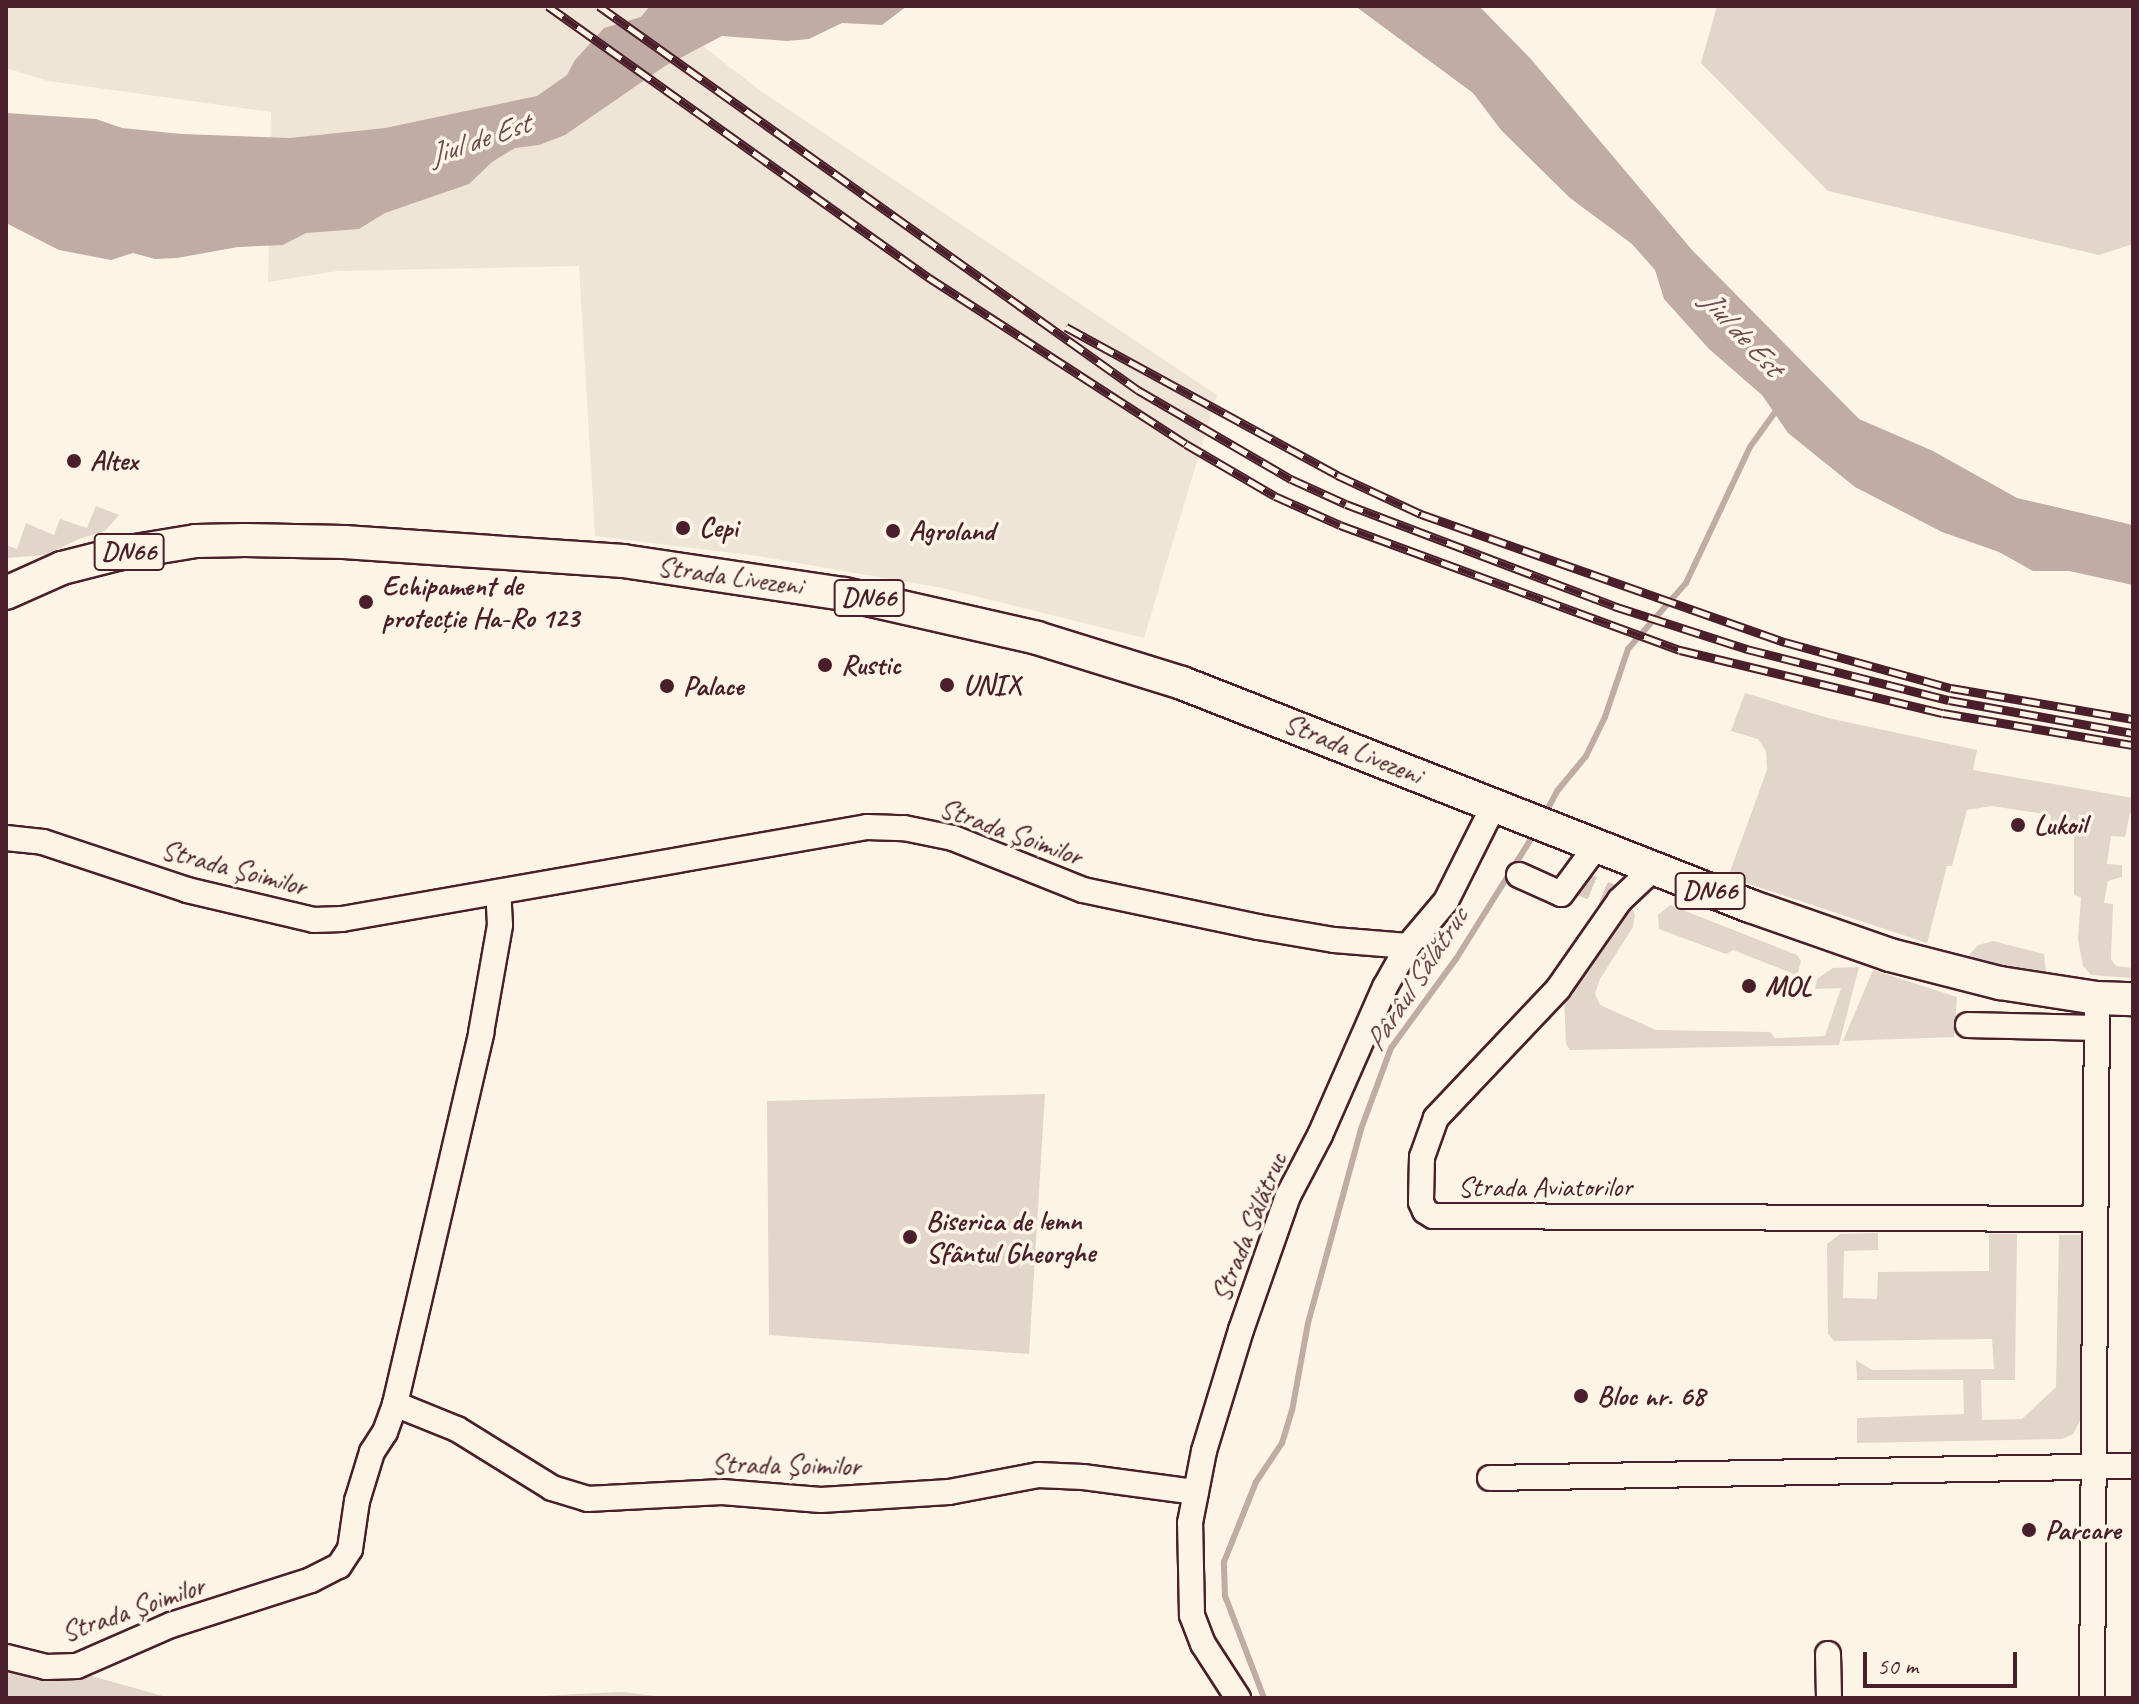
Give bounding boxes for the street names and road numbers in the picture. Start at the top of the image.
road number: DN66 [93,530,165,574]
street label: Strada Livezeni [655,549,805,603]
road number: DN66 [833,576,905,620]
street label: Strada Livezeni [1279,706,1427,792]
street label: Strada Șoimilor [935,791,1087,873]
street label: Strada Șoimilor [158,832,310,904]
road number: DN66 [1674,869,1746,913]
street label: Strada Sălătruc [1204,1148,1294,1306]
street label: Strada Aviatorilor [1458,1170,1632,1204]
street label: Strada Șoimilor [711,1447,861,1483]
street label: Strada Șoimilor [57,1569,209,1649]

